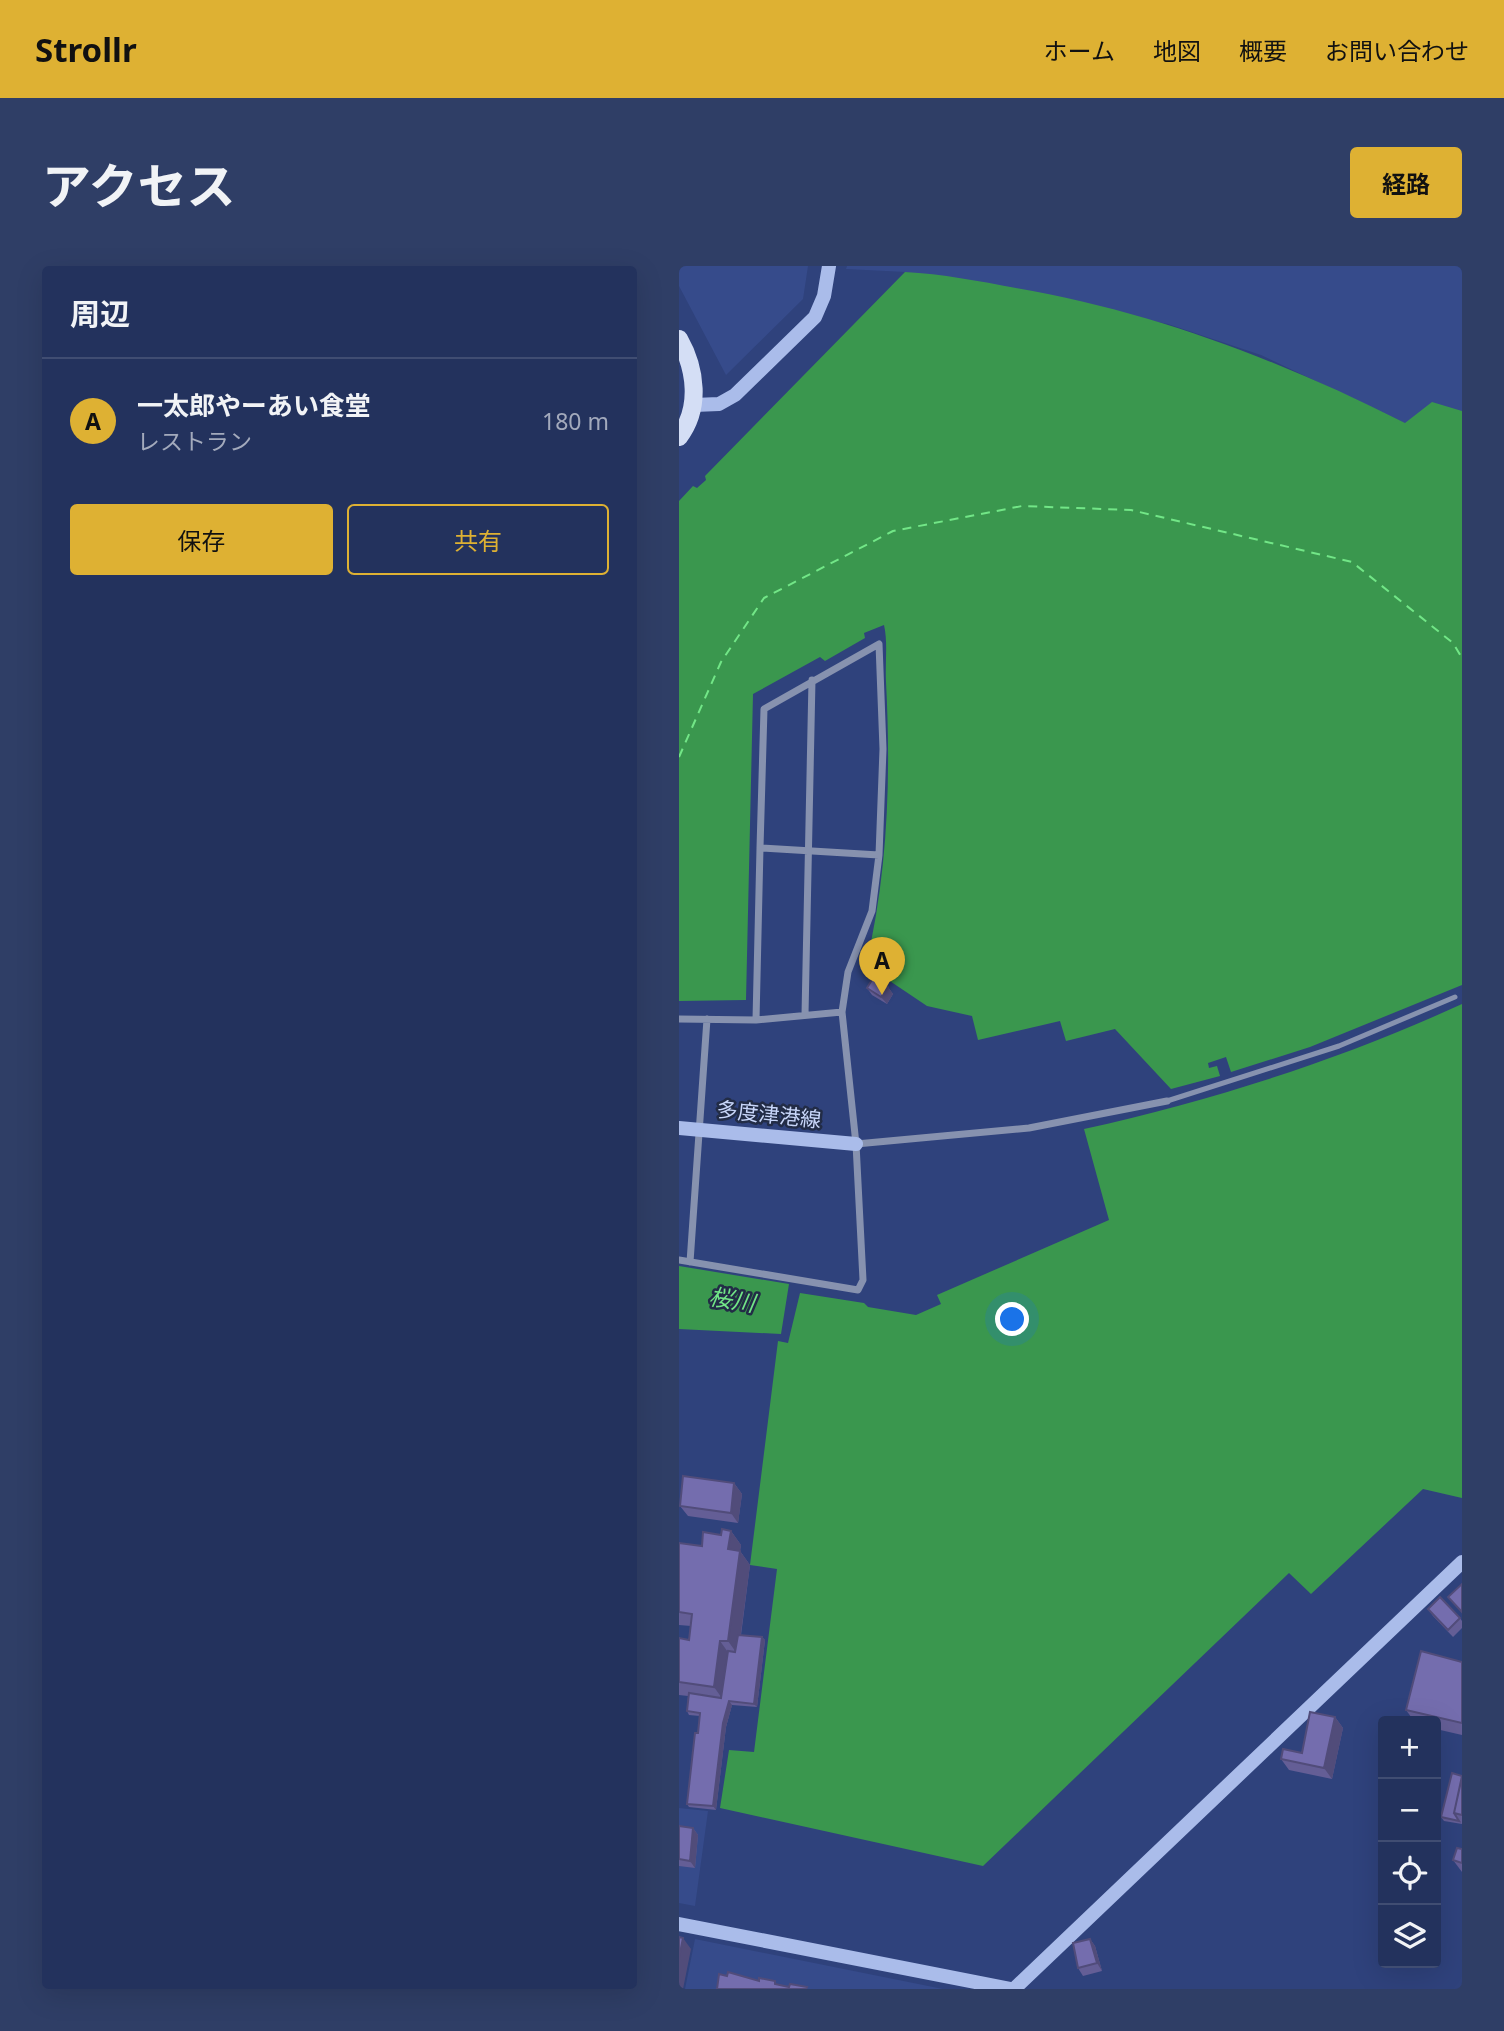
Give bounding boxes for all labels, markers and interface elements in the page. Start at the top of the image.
text: Strollr [35,27,137,72]
text: ホーム [1044,34,1115,67]
text: 地図 [1153,34,1201,67]
text: 概要 [1239,34,1287,67]
text: お問い合わせ [1325,34,1469,67]
button: 経路 [1350,147,1462,218]
text: アクセス [42,152,236,218]
text: 周辺 [70,293,130,334]
text: 一太郎やーあい食堂 [137,387,371,423]
text: A [85,405,101,437]
text: 180 m [542,405,609,437]
text: レストラン [137,425,252,457]
button: 保存 [70,504,333,575]
button: 共有 [347,504,609,575]
pin: A [859,937,905,995]
street label: 多度津港線 [715,1095,823,1133]
water label: 桜川 [707,1280,760,1319]
your location [995,1302,1029,1336]
map controls [1378,1716,1441,1968]
button: + [1378,1716,1441,1779]
button: − [1378,1779,1441,1842]
button: locate [1378,1842,1441,1905]
button: layers [1378,1905,1441,1968]

